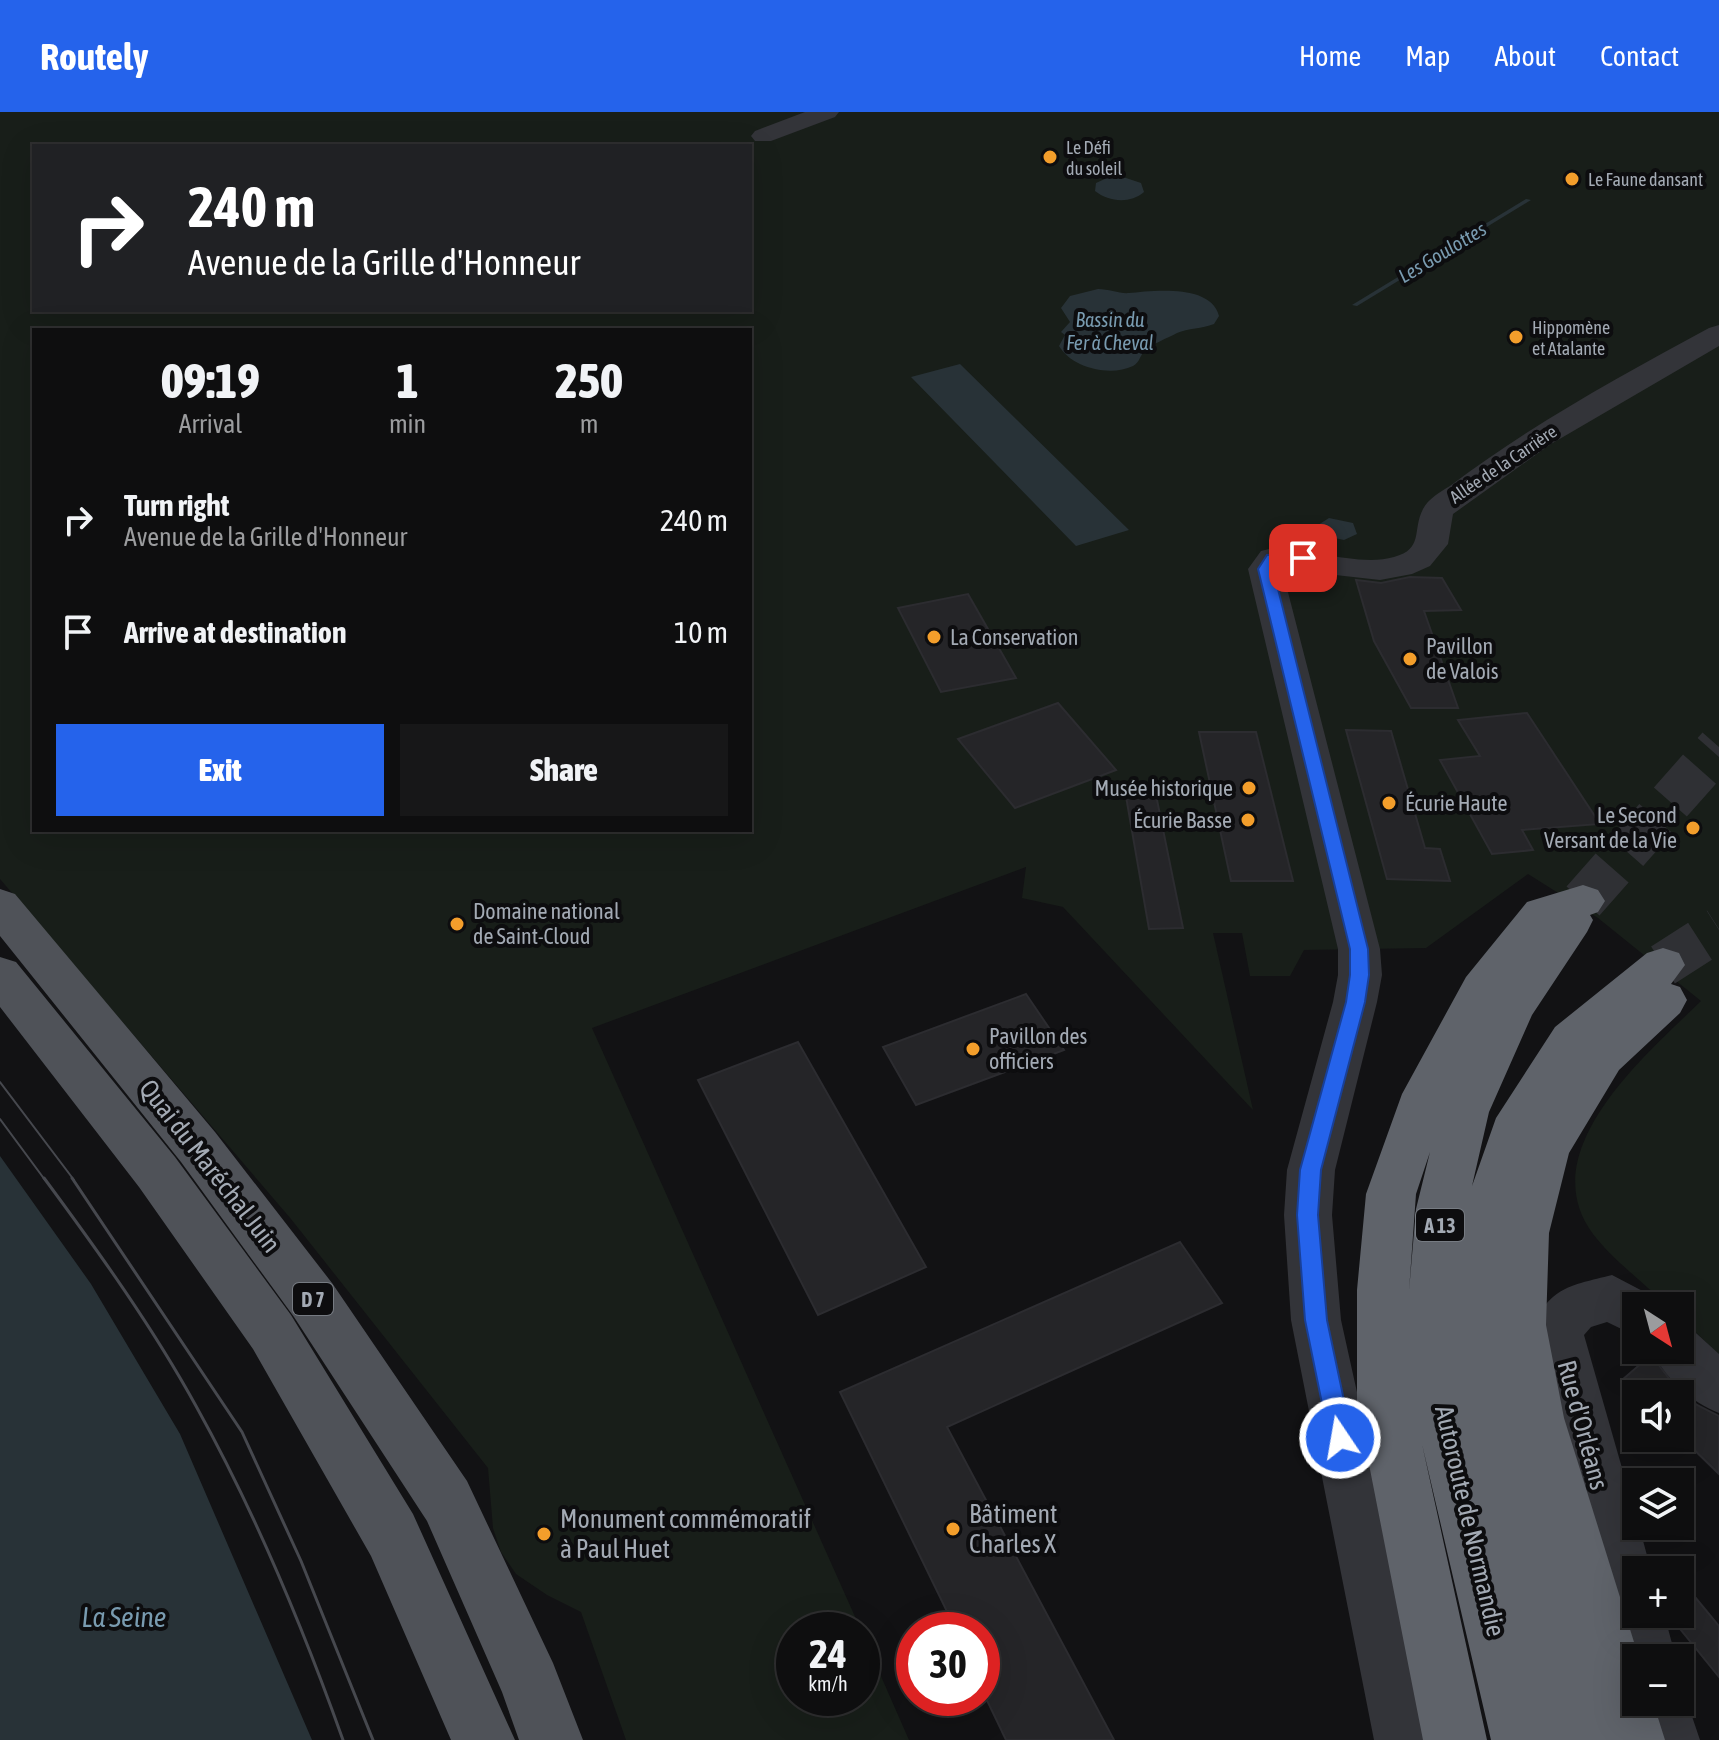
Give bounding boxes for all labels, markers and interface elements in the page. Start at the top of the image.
text: Routely [40,35,148,78]
text: Home [1299,40,1361,72]
text: Map [1405,40,1450,72]
text: About [1494,40,1556,72]
text: Contact [1600,40,1679,72]
place label: Le Défi du soleil [1066,137,1122,179]
marker: Le Défi du soleil [1041,148,1059,166]
place label: Le Faune dansant [1588,169,1703,190]
marker: Le Faune dansant [1563,170,1581,188]
text: 240 m [188,175,315,239]
icon: right [56,176,160,280]
water label: Les Goulottes [1394,217,1490,287]
text: Avenue de la Grille d'Honneur [188,241,580,283]
water label: Bassin du Fer à Cheval [1066,308,1154,354]
place label: Hippomène et Atalante [1532,317,1610,359]
marker: Hippomène et Atalante [1507,328,1525,346]
text: 09:19 [161,353,260,408]
text: 1 [396,353,419,408]
text: 250 [555,353,623,408]
text: Arrival [179,409,242,439]
text: min [389,409,426,439]
text: m [580,409,598,439]
street label: Allée de la Carrière [1445,420,1561,508]
text: Turn right [124,488,230,522]
icon: right [56,498,100,542]
text: 240 m [660,503,728,537]
text: Avenue de la Grille d'Honneur [124,522,407,552]
pin [1269,524,1337,592]
icon: arrive [1281,536,1325,580]
icon: arrive [56,610,100,654]
text: Arrive at destination [124,615,346,649]
text: 10 m [674,615,728,649]
place label: La Conservation [950,624,1078,650]
marker: La Conservation [925,628,943,646]
place label: Pavillon de Valois [1426,633,1499,684]
marker: Pavillon de Valois [1401,650,1419,668]
button: Exit [56,724,384,816]
button: Share [400,724,728,816]
place label: Musée historique [1094,775,1233,801]
marker: Musée historique [1240,779,1258,797]
place label: Écurie Haute [1405,790,1507,816]
marker: Écurie Haute [1380,794,1398,812]
place label: Le Second Versant de la Vie [1544,802,1677,853]
place label: Écurie Basse [1133,807,1232,833]
marker: Écurie Basse [1239,811,1257,829]
marker: Le Second Versant de la Vie [1684,819,1702,837]
place label: Domaine national de Saint-Cloud [473,898,620,949]
marker: Domaine national de Saint-Cloud [448,915,466,933]
place label: Pavillon des officiers [989,1023,1088,1074]
marker: Pavillon des officiers [964,1040,982,1058]
street label: Quai du Maréchal Juin [133,1074,287,1258]
road number: A 13 [1416,1209,1464,1241]
road number: D 7 [293,1283,333,1315]
north arrow [1622,1292,1694,1364]
map controls [1622,1292,1694,1716]
street label: Rue d'Orléans [1551,1357,1615,1493]
button: sound [1622,1380,1694,1452]
position arrow [1298,1396,1382,1480]
street label: Autoroute de Normandie [1429,1403,1511,1639]
button: layers [1622,1468,1694,1540]
place label: Bâtiment Charles X [969,1499,1058,1559]
place label: Monument commémoratif à Paul Huet [560,1504,811,1564]
marker: Bâtiment Charles X [944,1520,962,1538]
marker: Monument commémoratif à Paul Huet [535,1525,553,1543]
button: + [1622,1556,1694,1628]
water label: La Seine [82,1601,166,1633]
speed limit sign: 30 [896,1612,1000,1716]
text: 24 [809,1631,847,1676]
button: − [1622,1644,1694,1716]
text: km/h [808,1672,848,1695]

